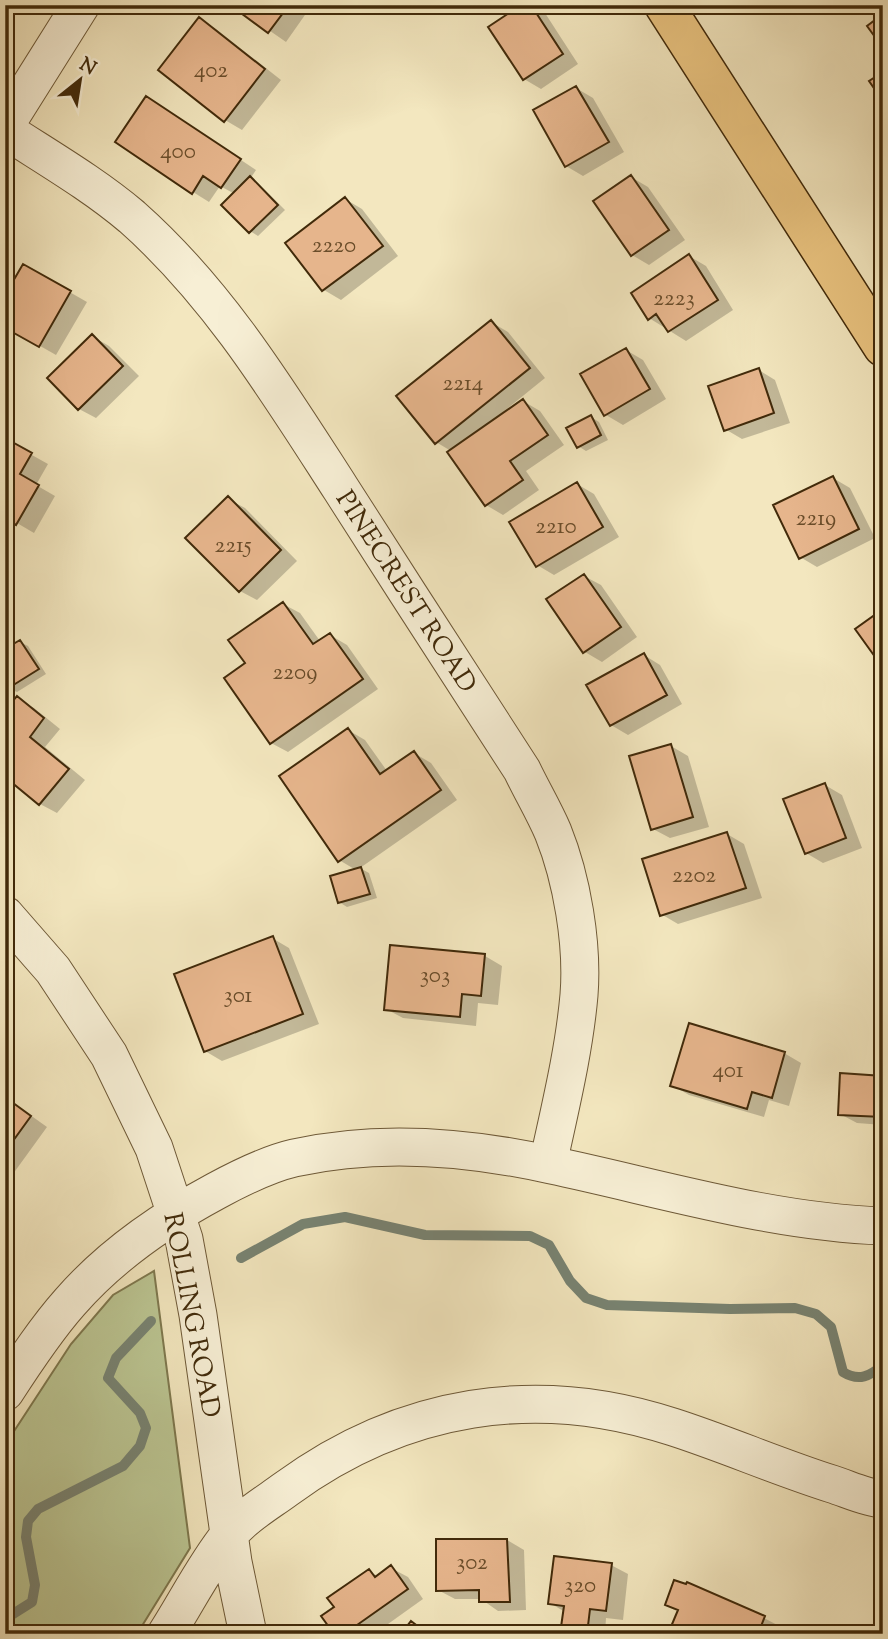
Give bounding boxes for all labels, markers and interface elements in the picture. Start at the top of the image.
north arrow [46,46,116,116]
text: N [74,52,101,83]
house number: 402 [194,55,228,88]
house number: 400 [160,136,196,169]
house number: 2220 [312,230,356,263]
house number: 2223 [653,283,695,316]
house number: 2214 [443,368,483,401]
street label: PINECREST ROAD [325,484,484,701]
house number: 2219 [796,503,836,536]
house number: 2210 [535,511,577,544]
house number: 2215 [214,530,252,563]
house number: 2209 [273,657,317,690]
house number: 2202 [672,860,716,893]
house number: 303 [420,960,450,993]
house number: 301 [224,980,253,1013]
house number: 401 [712,1055,744,1088]
street label: ROLLING ROAD [153,1210,229,1421]
house number: 302 [456,1547,488,1580]
house number: 320 [564,1570,596,1603]

